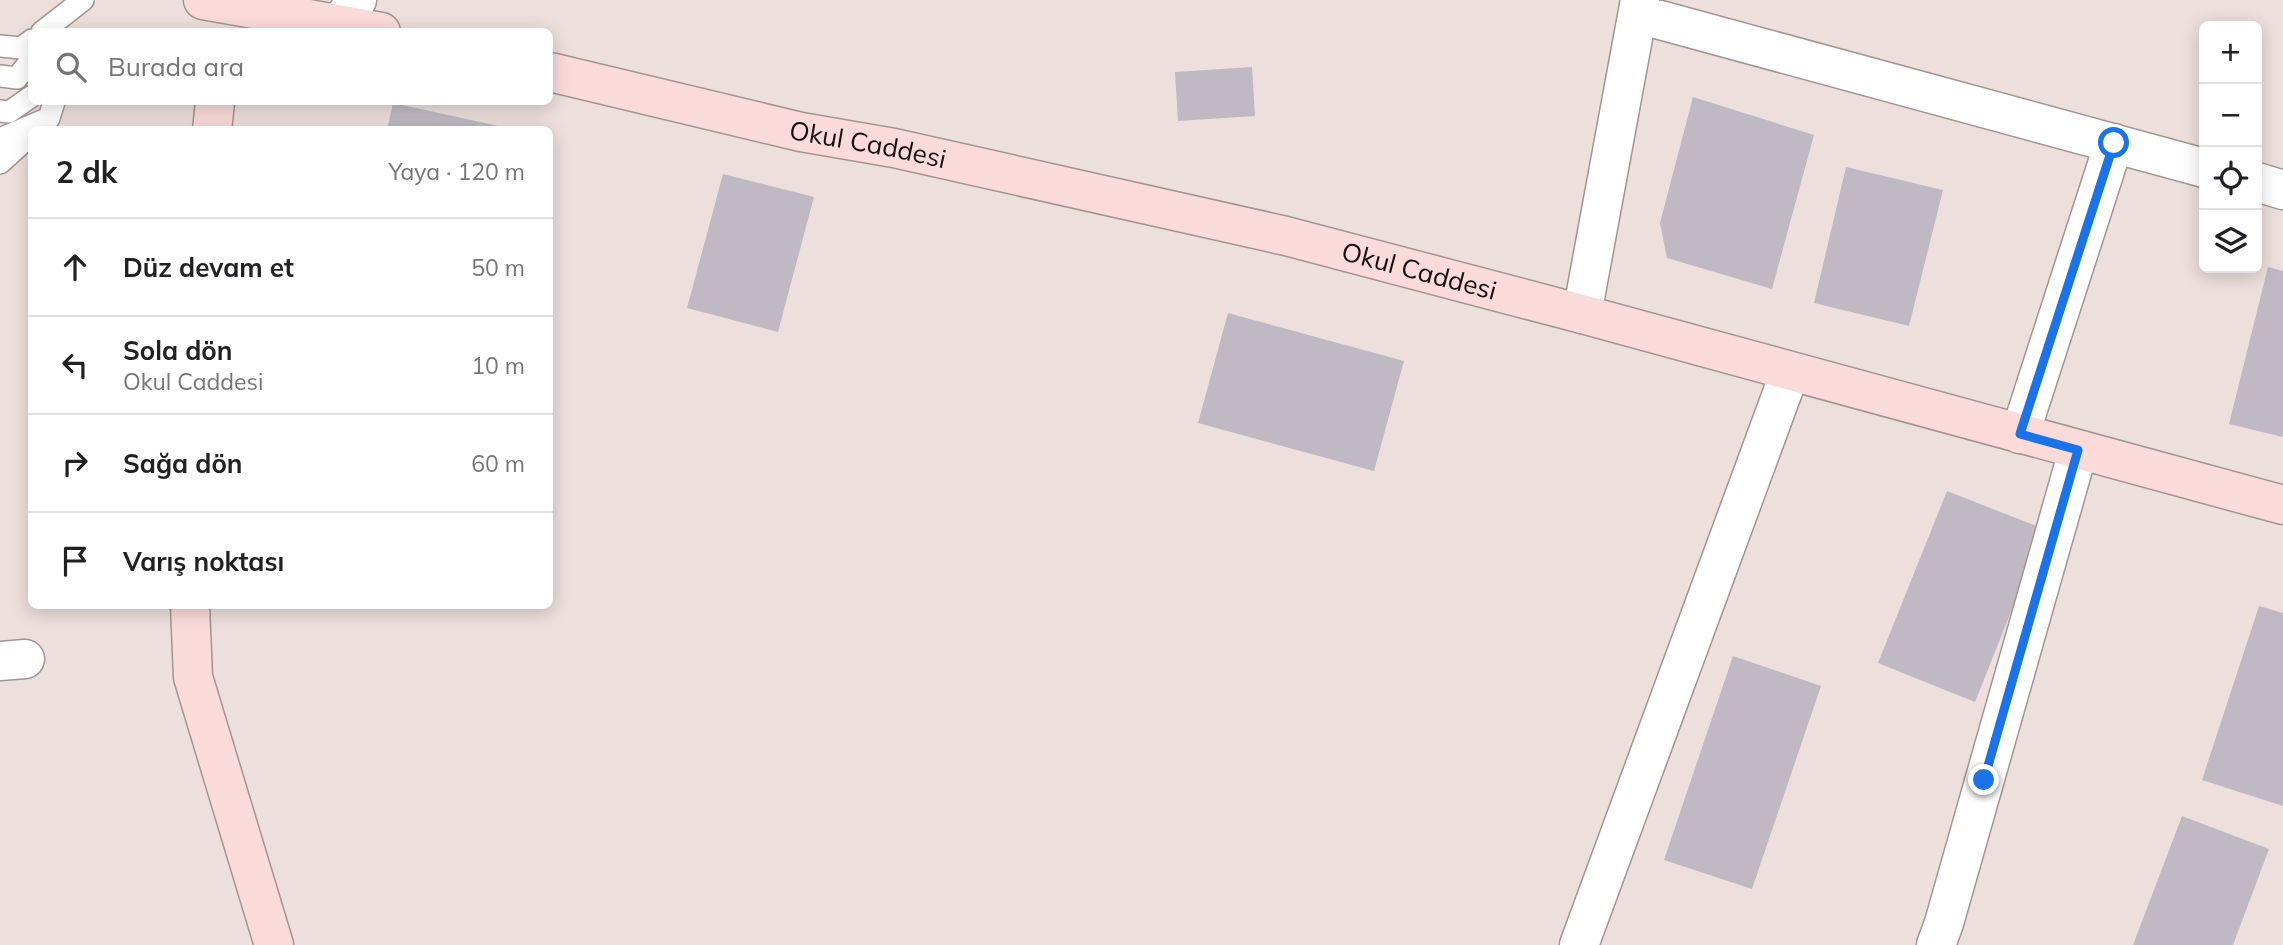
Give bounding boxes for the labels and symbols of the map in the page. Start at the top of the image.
street label: Okul Caddesi [786,113,949,175]
route start [2098,127,2129,158]
street label: Okul Caddesi [1338,234,1500,307]
route end [1968,764,1999,795]

